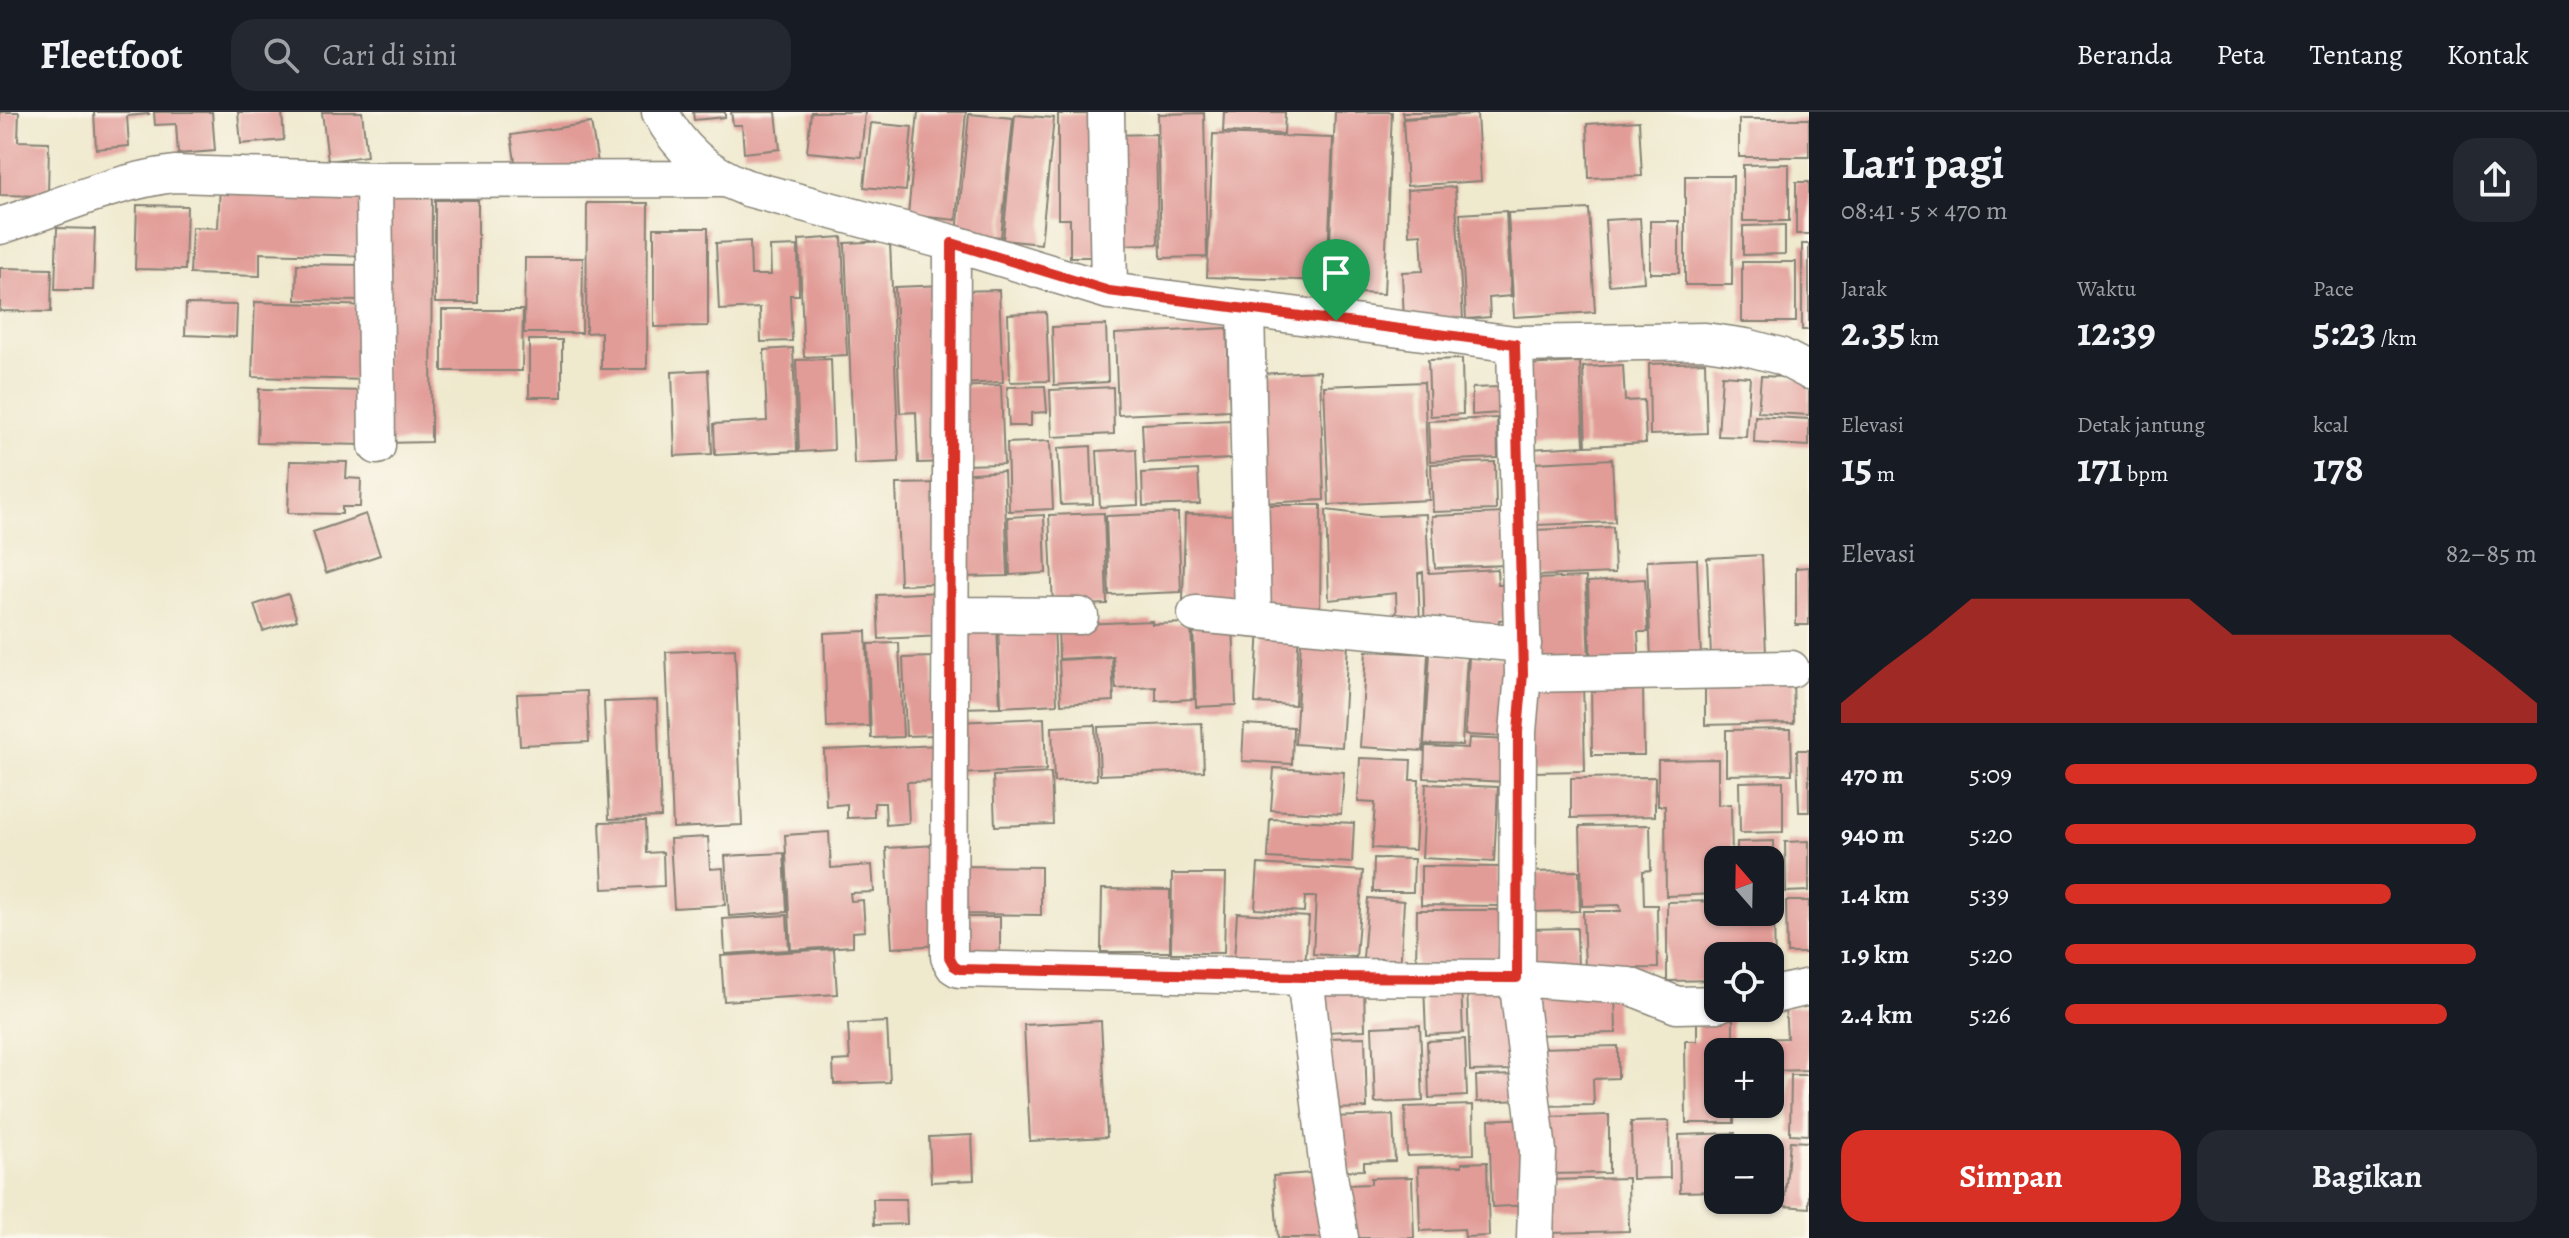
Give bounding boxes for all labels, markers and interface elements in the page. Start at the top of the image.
search box [231,19,791,91]
text: Fleetfoot [40,29,183,81]
icon: search [259,33,303,77]
text: Cari di sini [323,35,457,75]
text: Beranda [2077,36,2173,74]
text: Peta [2217,36,2266,74]
text: Tentang [2310,36,2403,74]
text: Kontak [2447,36,2529,74]
text: Lari pagi [1841,133,2004,193]
button: share [2453,138,2537,222]
text: 08:41 · 5 × 470 m [1841,193,2008,228]
pin [1302,239,1370,321]
icon: arrive [1314,251,1358,295]
text: Jarak [1841,274,1887,304]
text: Waktu [2077,274,2136,304]
text: Pace [2313,274,2354,304]
text: 2.35 [1841,304,1906,359]
text: 12:39 [2077,304,2156,359]
text: 5:23 [2313,304,2376,359]
text: km [1906,323,1939,353]
text: /km [2376,323,2417,353]
text: Elevasi [1841,410,1904,440]
text: Detak jantung [2077,410,2205,440]
text: kcal [2313,410,2348,440]
text: 15 [1841,440,1872,495]
text: 171 [2077,440,2123,495]
text: 178 [2313,440,2364,495]
text: m [1872,459,1895,489]
text: bpm [2123,459,2168,489]
text: Elevasi [1841,536,1915,571]
text: 82–85 m [2446,536,2537,571]
text: 470 m [1841,757,1904,792]
text: 5:09 [1969,757,2012,792]
text: 940 m [1841,817,1905,852]
text: 5:20 [1969,817,2013,852]
north arrow [1704,846,1784,926]
map controls [1704,846,1784,1214]
text: 1.4 km [1841,877,1909,912]
text: 5:39 [1969,877,2009,912]
text: 1.9 km [1841,937,1909,972]
text: 5:20 [1969,937,2013,972]
button: locate [1704,942,1784,1022]
text: 2.4 km [1841,997,1913,1032]
text: 5:26 [1969,997,2011,1032]
button: + [1704,1038,1784,1118]
button: Simpan [1841,1130,2181,1222]
button: Bagikan [2197,1130,2537,1222]
button: − [1704,1134,1784,1214]

